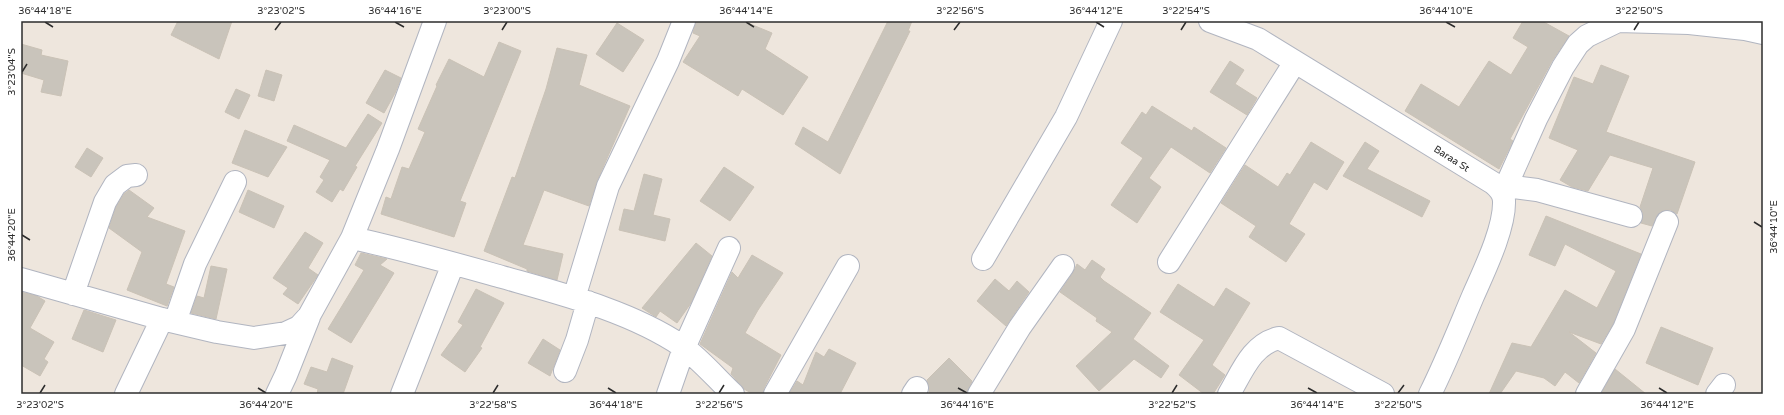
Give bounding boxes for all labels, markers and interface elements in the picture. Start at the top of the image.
text: 36°44'18"E [18,5,72,17]
text: 3°23'02"S [257,5,305,17]
text: 36°44'16"E [368,5,422,17]
text: 3°23'00"S [483,5,531,17]
text: 36°44'14"E [719,5,773,17]
text: 3°22'56"S [936,5,984,17]
text: 36°44'12"E [1069,5,1123,17]
text: 3°22'54"S [1162,5,1210,17]
text: 36°44'10"E [1419,5,1473,17]
text: 3°22'50"S [1615,5,1663,17]
text: 3°23'04"S [6,48,18,96]
street label: Baraa St [1431,143,1472,175]
text: 36°44'10"E [1768,200,1780,254]
text: 36°44'20"E [6,208,18,262]
text: 3°23'02"S [16,399,64,411]
text: 36°44'20"E [239,399,293,411]
text: 3°22'58"S [469,399,517,411]
text: 36°44'18"E [589,399,643,411]
text: 3°22'56"S [695,399,743,411]
text: 36°44'16"E [940,399,994,411]
text: 3°22'52"S [1148,399,1196,411]
text: 36°44'14"E [1290,399,1344,411]
text: 3°22'50"S [1374,399,1422,411]
text: 36°44'12"E [1640,399,1694,411]

